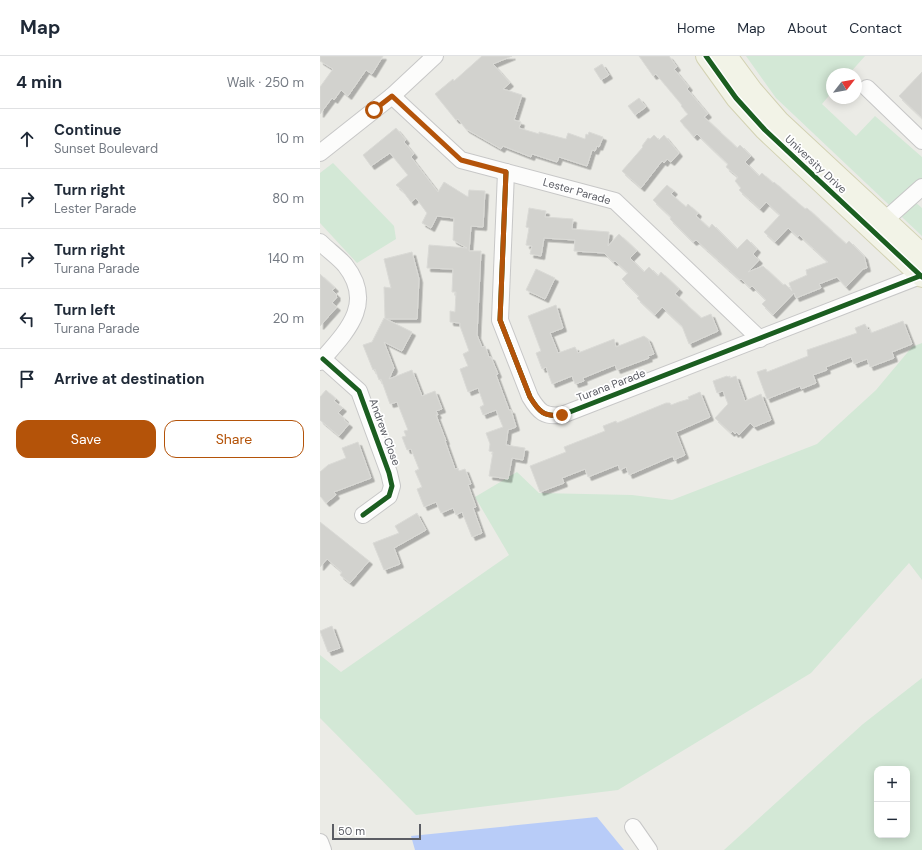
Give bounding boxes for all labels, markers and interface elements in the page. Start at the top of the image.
text: Map [20,15,60,40]
text: Home [677,19,715,37]
text: Map [737,19,765,37]
text: About [787,19,827,37]
text: Contact [849,19,902,37]
north arrow [826,68,862,104]
text: 4 min [16,71,62,93]
text: Walk · 250 m [227,74,304,91]
route start [365,101,383,119]
text: Continue [54,120,122,140]
icon: ahead [16,128,38,150]
text: 10 m [276,130,304,147]
street label: University Drive [782,132,850,196]
text: Sunset Boulevard [54,140,158,157]
street label: Lester Parade [542,175,612,207]
text: Turn right [54,180,125,200]
icon: right [16,188,38,210]
text: 80 m [272,190,304,207]
text: Lester Parade [54,200,137,217]
text: Turn right [54,240,125,260]
icon: right [16,248,38,270]
text: 140 m [268,250,304,267]
text: Turana Parade [54,260,140,277]
text: Turn left [54,300,115,320]
icon: left [16,308,38,330]
text: 20 m [273,310,304,327]
text: Turana Parade [54,320,140,337]
street label: Turana Parade [575,365,647,405]
icon: arrive [16,368,38,390]
text: Arrive at destination [54,369,205,389]
street label: Andrew Close [366,397,404,467]
route end [553,406,571,424]
button: Save [16,420,156,458]
button: Share [164,420,304,458]
map controls [874,766,910,838]
button: + [874,766,910,802]
button: − [874,802,910,838]
scale bar [332,822,421,841]
text: 50 m [338,824,365,838]

